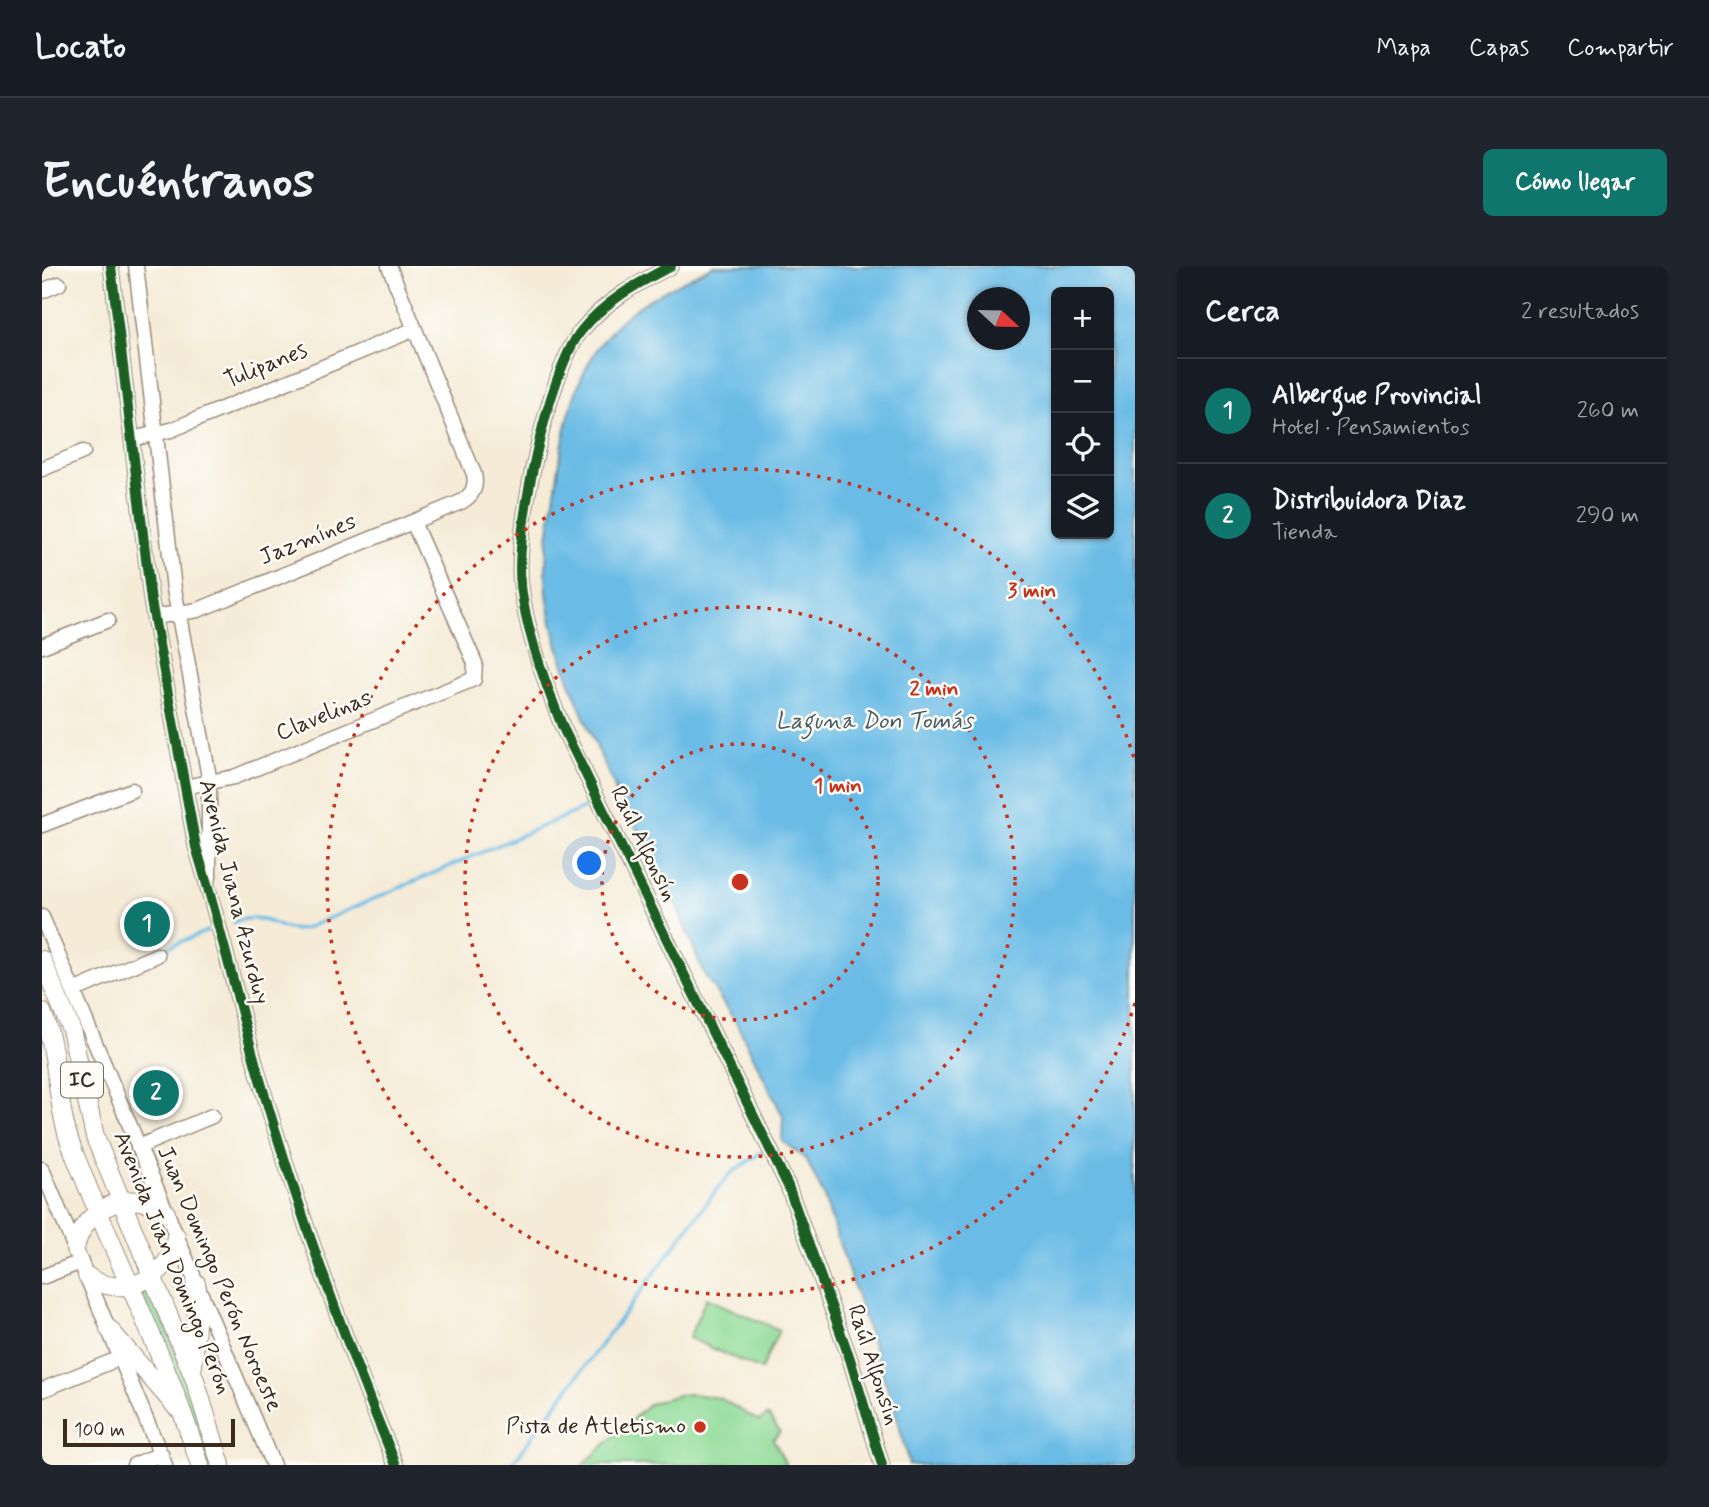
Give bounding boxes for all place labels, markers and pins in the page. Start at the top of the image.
centre of rings [728,870,752,894]
pin: 1 [124,898,170,950]
pin: 2 [133,1067,179,1119]
place label: Pista de Atletismo [506,1412,686,1442]
marker: Pista de Atletismo [692,1419,708,1435]

